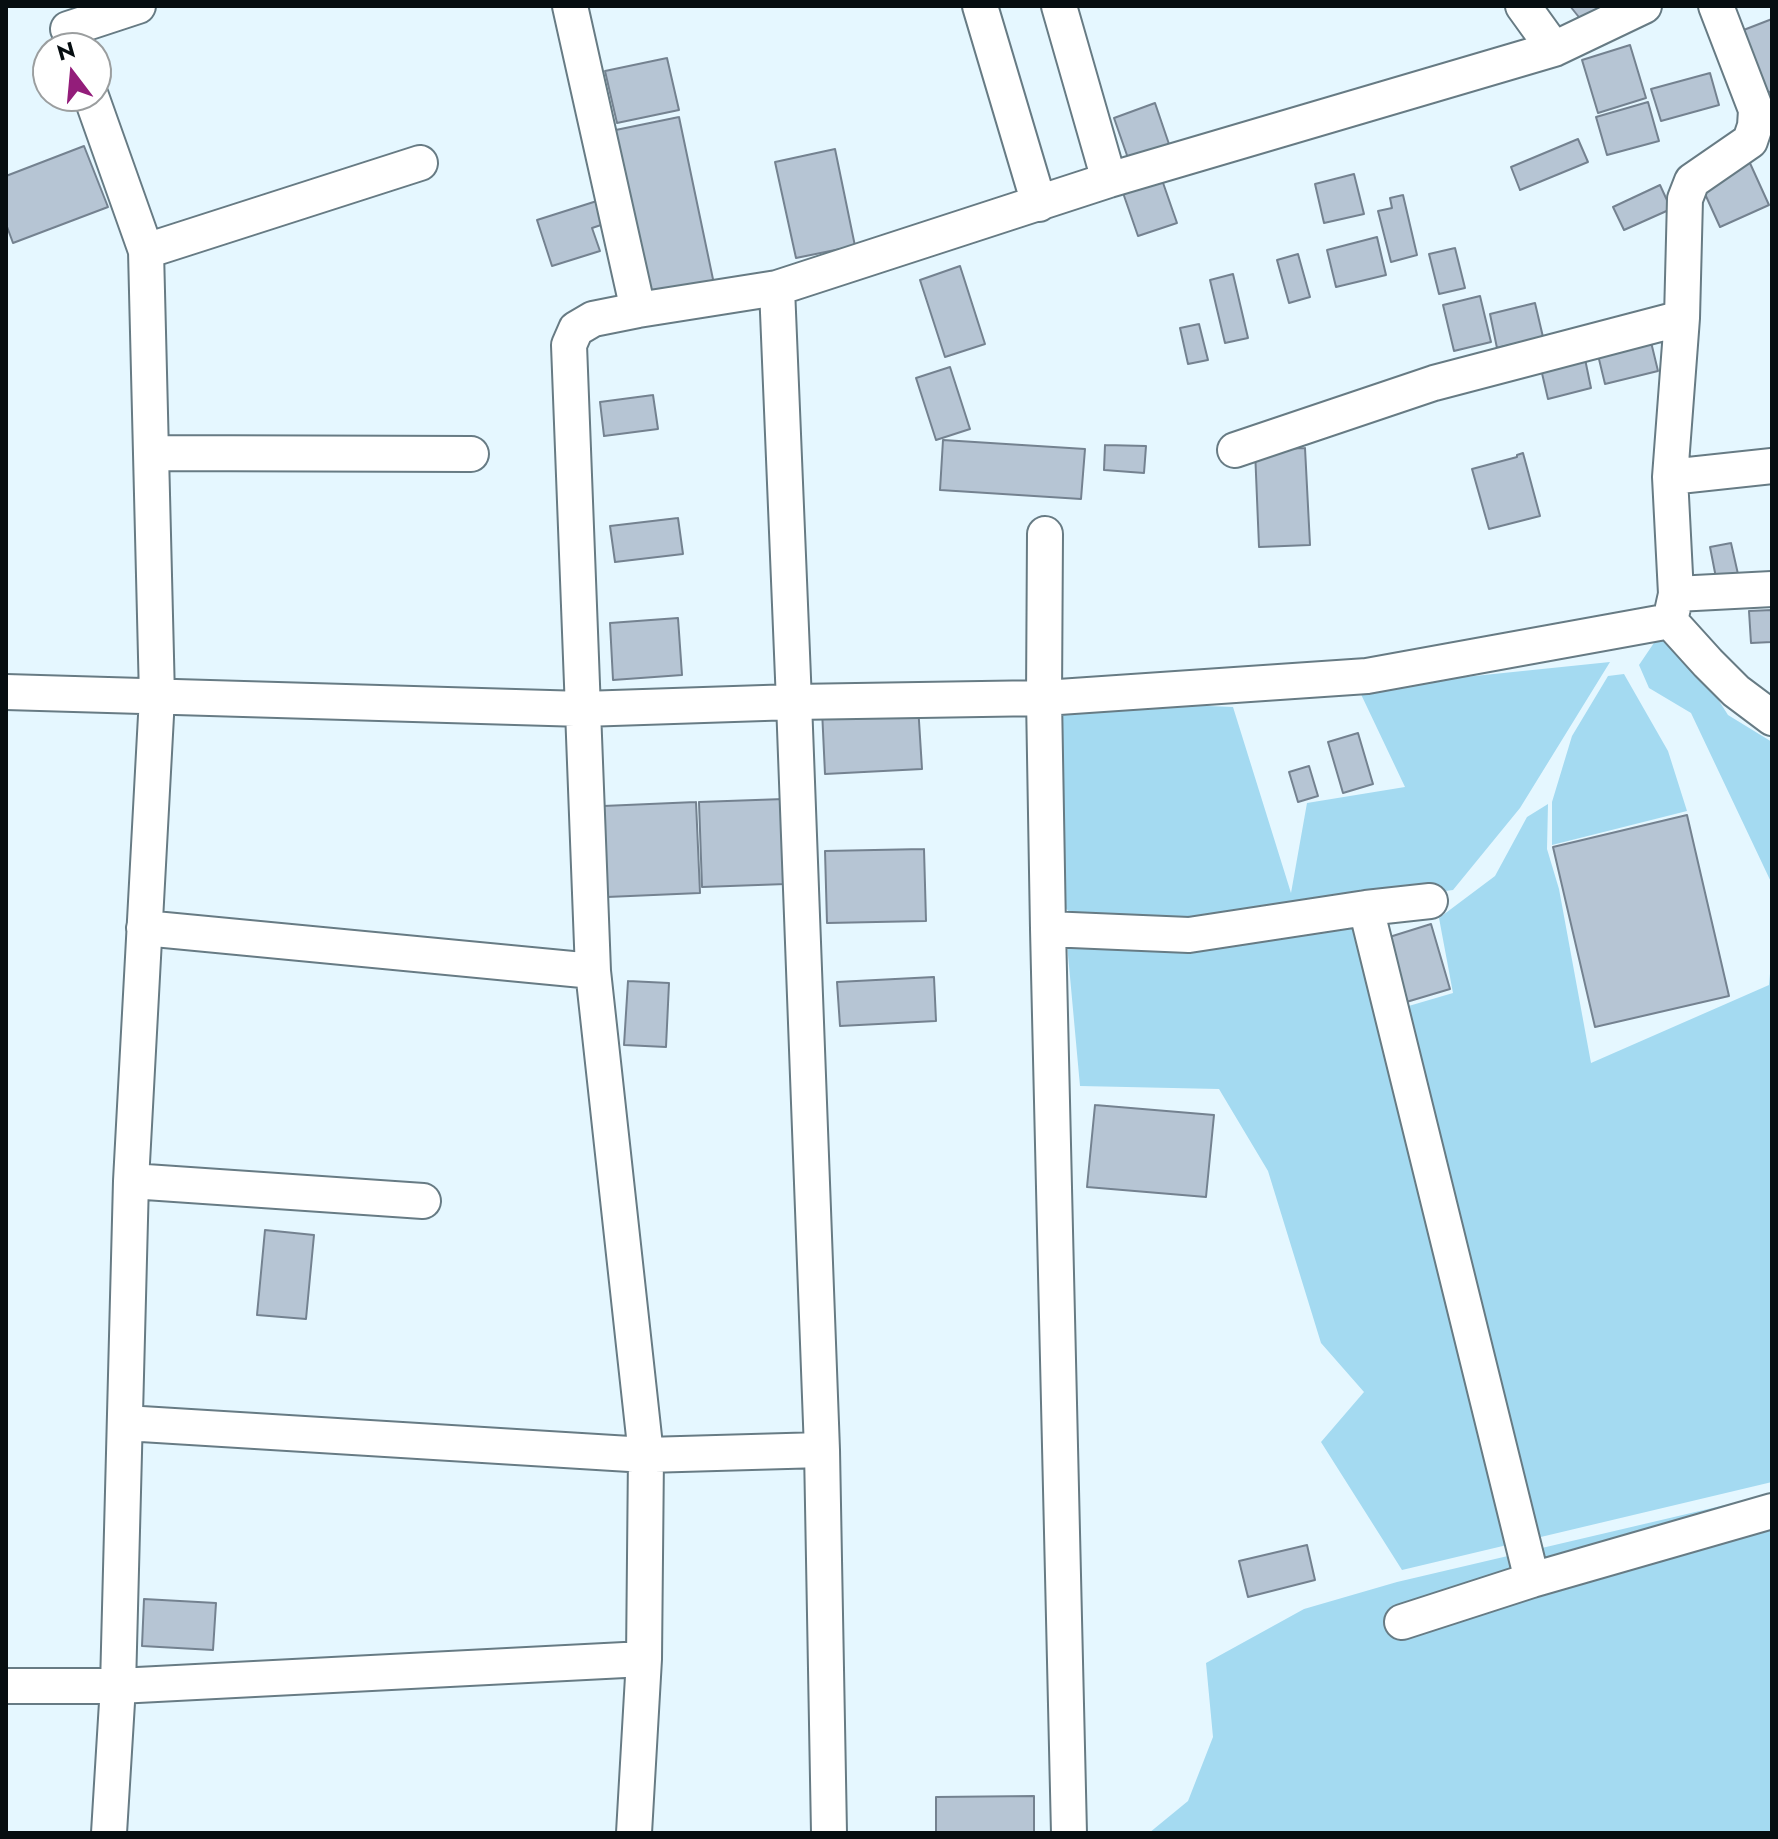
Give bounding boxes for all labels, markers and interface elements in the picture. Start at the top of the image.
north arrow [32,32,112,112]
text: N [53,33,79,69]

